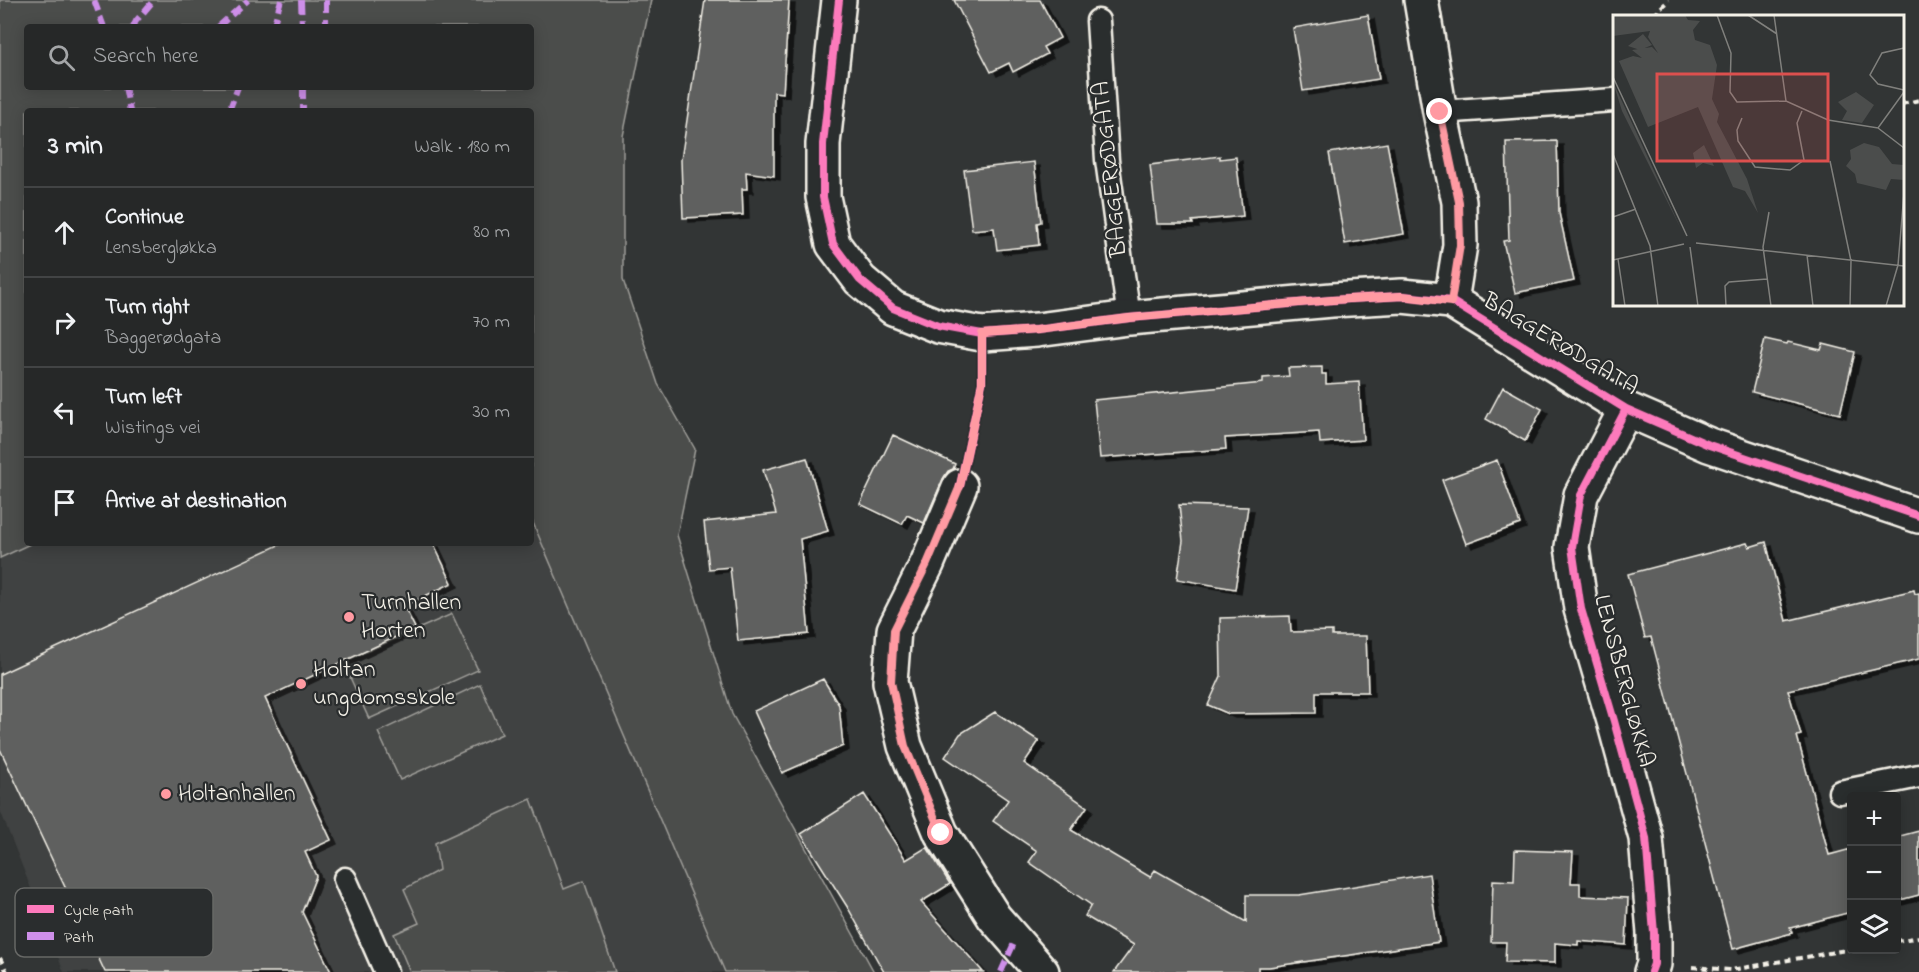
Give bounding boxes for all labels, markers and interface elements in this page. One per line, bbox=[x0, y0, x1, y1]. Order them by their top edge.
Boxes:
inset map bbox=[1613, 15, 1904, 306]
search box bbox=[24, 24, 534, 90]
icon: search bbox=[45, 41, 78, 74]
text: Search here bbox=[93, 41, 198, 73]
street label: BAGGERØDGATA bbox=[1084, 79, 1138, 260]
route end bbox=[1426, 98, 1452, 124]
text: 3 min bbox=[48, 128, 103, 166]
text: Walk · 180 m bbox=[414, 133, 510, 162]
text: Continue bbox=[105, 202, 184, 234]
icon: ahead bbox=[48, 216, 81, 249]
text: 80 m bbox=[473, 218, 510, 247]
text: Lensbergløkka bbox=[105, 234, 217, 263]
street label: BAGGERØDGATA bbox=[1474, 284, 1645, 406]
text: Turn right bbox=[105, 292, 190, 324]
icon: right bbox=[48, 306, 81, 339]
text: 70 m bbox=[473, 308, 510, 337]
text: Baggerødgata bbox=[105, 324, 221, 353]
text: Turn left bbox=[105, 382, 182, 414]
icon: left bbox=[48, 396, 81, 429]
text: 30 m bbox=[473, 398, 510, 427]
text: Wistings vei bbox=[105, 414, 201, 443]
icon: arrive bbox=[48, 486, 81, 519]
text: Arrive at destination bbox=[105, 486, 287, 518]
place label: Turnhallen Horten bbox=[361, 586, 461, 649]
street label: LENSBERGLØKKA bbox=[1583, 591, 1663, 771]
marker: Turnhallen Horten bbox=[342, 610, 356, 624]
place label: Holtan ungdomsskole bbox=[313, 653, 456, 716]
marker: Holtan ungdomsskole bbox=[294, 677, 308, 691]
place label: Holtanhallen bbox=[178, 777, 296, 812]
marker: Holtanhallen bbox=[159, 787, 173, 801]
map controls bbox=[1847, 792, 1901, 954]
button: + bbox=[1847, 792, 1901, 846]
route start bbox=[927, 819, 953, 845]
button: − bbox=[1847, 846, 1901, 900]
legend bbox=[15, 888, 213, 957]
text: Cycle path bbox=[64, 899, 133, 923]
button: layers bbox=[1847, 900, 1901, 954]
text: Path bbox=[64, 926, 94, 950]

